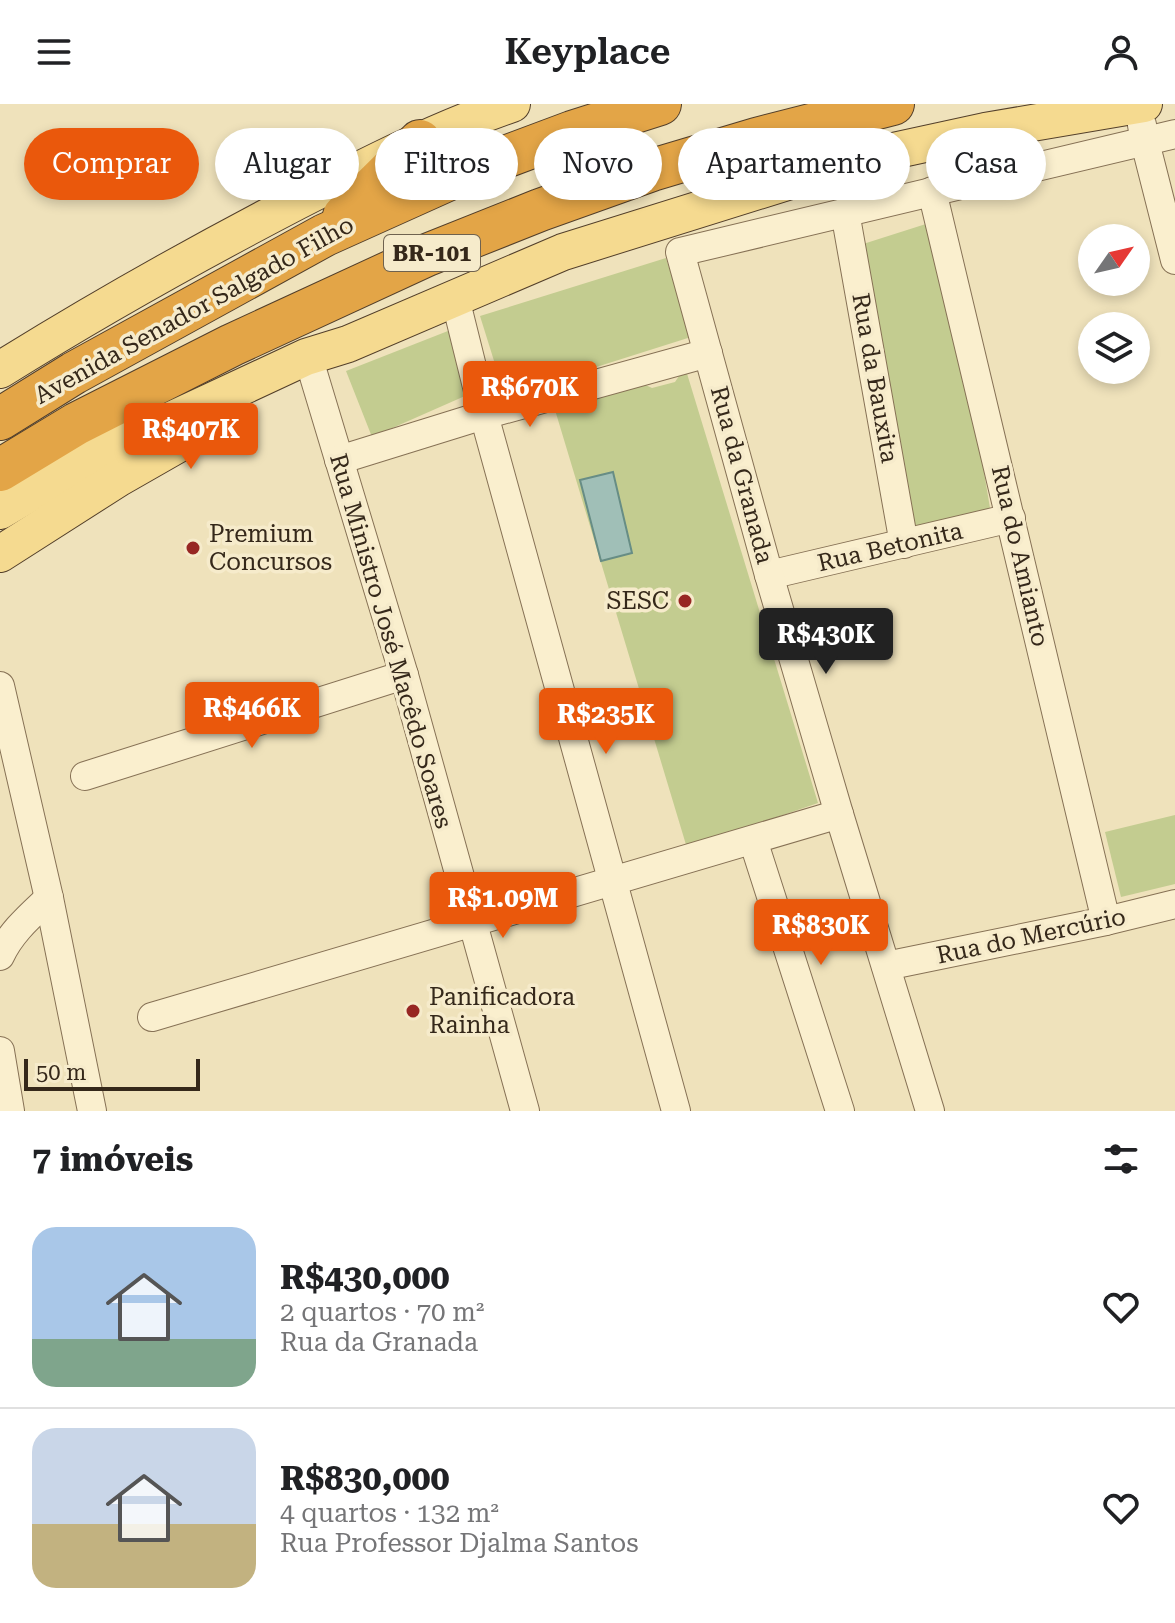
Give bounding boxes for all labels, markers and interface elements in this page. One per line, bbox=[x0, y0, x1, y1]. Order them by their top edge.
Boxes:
icon: menu bbox=[32, 30, 76, 74]
icon: person bbox=[1099, 30, 1143, 74]
text: Keyplace bbox=[505, 31, 670, 73]
chip: Comprar bbox=[24, 128, 199, 200]
chip: Alugar bbox=[215, 128, 359, 200]
chip: Filtros bbox=[375, 128, 518, 200]
chip: Novo bbox=[534, 128, 662, 200]
chip: Apartamento bbox=[678, 128, 910, 200]
chip: Casa bbox=[926, 128, 1046, 200]
street label: Avenida Senador Salgado Filho bbox=[30, 210, 358, 410]
north arrow bbox=[1078, 224, 1150, 296]
map controls bbox=[1078, 224, 1150, 384]
road number: BR-101 bbox=[384, 235, 480, 271]
street label: Rua da Bauxita bbox=[846, 291, 904, 465]
button: layers bbox=[1078, 312, 1150, 384]
pin: R$670K bbox=[465, 361, 595, 429]
text: R$670K bbox=[481, 372, 579, 402]
street label: Rua da Granada bbox=[705, 383, 779, 567]
pin: R$407K bbox=[126, 403, 256, 471]
text: R$407K bbox=[142, 414, 240, 444]
street label: Rua Ministro José Macêdo Soares bbox=[324, 450, 458, 832]
street label: Rua do Amianto bbox=[986, 463, 1054, 649]
street label: Rua Betonita bbox=[815, 517, 965, 577]
place label: Premium Concursos bbox=[209, 520, 332, 576]
marker: Premium Concursos bbox=[184, 539, 202, 557]
place label: SESC bbox=[607, 587, 669, 615]
marker: SESC bbox=[676, 592, 694, 610]
pin: R$430K bbox=[761, 608, 891, 676]
text: R$430K bbox=[777, 619, 875, 649]
pin: R$466K bbox=[187, 682, 317, 750]
pin: R$235K bbox=[541, 688, 671, 756]
text: R$466K bbox=[203, 693, 301, 723]
text: R$235K bbox=[557, 699, 655, 729]
pin: R$1.09M bbox=[429, 872, 577, 940]
text: R$1.09M bbox=[448, 883, 558, 913]
pin: R$830K bbox=[756, 899, 886, 967]
street label: Rua do Mercúrio bbox=[934, 902, 1128, 970]
text: R$830K bbox=[772, 910, 870, 940]
place label: Panificadora Rainha bbox=[429, 983, 575, 1039]
marker: Panificadora Rainha bbox=[404, 1002, 422, 1020]
scale bar bbox=[24, 1055, 200, 1091]
text: 50 m bbox=[36, 1060, 86, 1085]
icon: filters bbox=[1099, 1137, 1143, 1181]
text: 7 imóveis bbox=[32, 1139, 193, 1179]
text: R$430,000 bbox=[280, 1257, 450, 1297]
icon: home bbox=[96, 1259, 192, 1355]
icon: heart bbox=[1099, 1285, 1143, 1329]
text: 2 quartos · 70 m² bbox=[280, 1297, 484, 1327]
text: Rua da Granada bbox=[280, 1327, 478, 1357]
text: R$830,000 bbox=[280, 1458, 450, 1498]
icon: home bbox=[96, 1460, 192, 1556]
icon: heart bbox=[1099, 1486, 1143, 1530]
text: 4 quartos · 132 m² bbox=[280, 1498, 499, 1528]
text: Rua Professor Djalma Santos bbox=[280, 1528, 639, 1558]

